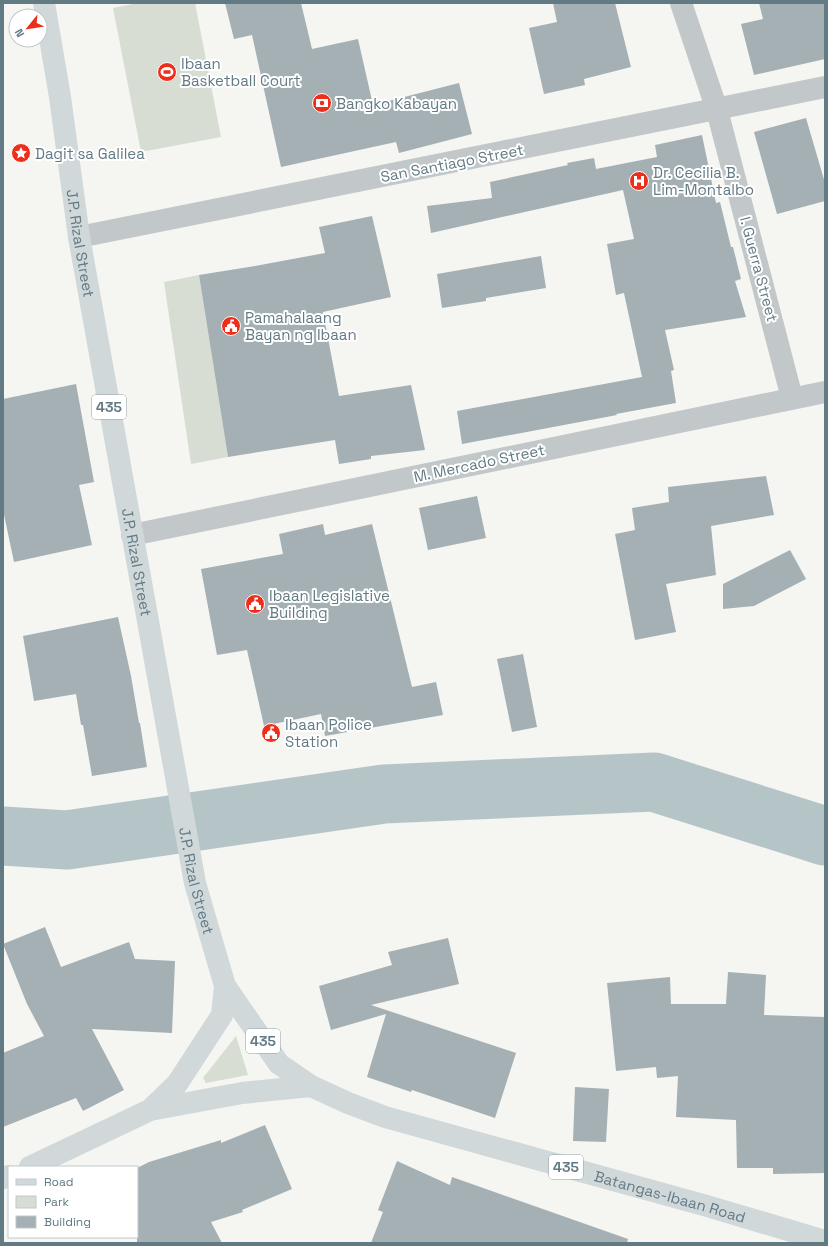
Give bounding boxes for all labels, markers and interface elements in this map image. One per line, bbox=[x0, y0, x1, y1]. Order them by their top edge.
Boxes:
north arrow bbox=[8, 8, 48, 48]
text: N bbox=[11, 26, 27, 40]
place label: Ibaan Basketball Court bbox=[181, 54, 301, 90]
sports icon: Ibaan Basketball Court bbox=[156, 61, 178, 83]
bank icon: Bangko Kabayan bbox=[311, 92, 333, 114]
place label: Bangko Kabayan bbox=[336, 94, 457, 113]
street label: San Santiago Street bbox=[379, 140, 525, 186]
place icon: Dagit sa Galilea bbox=[10, 142, 32, 164]
place label: Dagit sa Galilea bbox=[35, 144, 145, 163]
place label: Dr. Cecilia B. Lim-Montalbo bbox=[653, 163, 754, 199]
hospital icon: Dr. Cecilia B. Lim-Montalbo bbox=[628, 170, 650, 192]
street label: J.P. Rizal Street bbox=[63, 188, 99, 299]
street label: I. Guerra Street bbox=[736, 214, 782, 324]
place label: Pamahalaang Bayan ng Ibaan bbox=[245, 308, 357, 344]
public building icon: Pamahalaang Bayan ng Ibaan bbox=[220, 315, 242, 337]
road number: 435 bbox=[92, 395, 126, 419]
street label: M. Mercado Street bbox=[412, 440, 546, 486]
street label: J.P. Rizal Street bbox=[118, 507, 156, 618]
place label: Ibaan Legislative Building bbox=[269, 586, 390, 622]
public building icon: Ibaan Legislative Building bbox=[244, 593, 266, 615]
place label: Ibaan Police Station bbox=[285, 715, 372, 751]
public building icon: Ibaan Police Station bbox=[260, 722, 282, 744]
street label: J.P. Rizal Street bbox=[176, 826, 219, 936]
road number: 435 bbox=[246, 1029, 280, 1053]
road number: 435 bbox=[549, 1155, 583, 1179]
legend bbox=[8, 1166, 138, 1238]
street label: Batangas-Ibaan Road bbox=[592, 1166, 748, 1226]
text: Road bbox=[44, 1174, 73, 1190]
text: Park bbox=[44, 1194, 69, 1210]
text: Building bbox=[44, 1214, 91, 1230]

